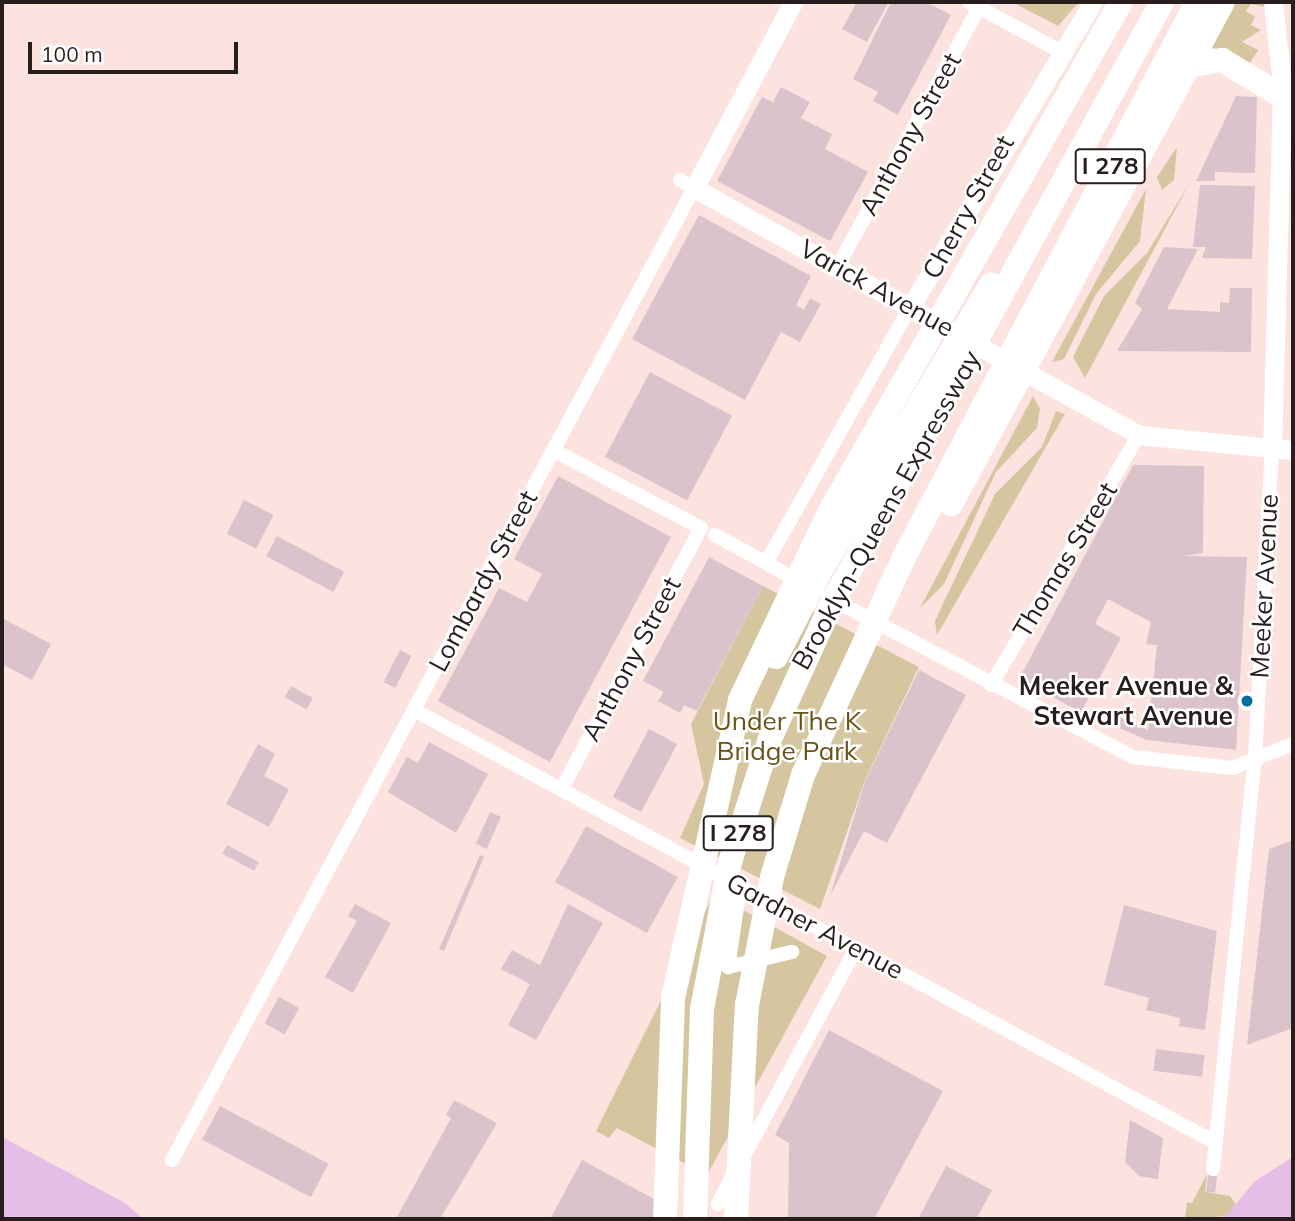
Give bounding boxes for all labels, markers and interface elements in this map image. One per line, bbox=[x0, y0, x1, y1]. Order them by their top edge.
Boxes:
scale bar bbox=[32, 28, 242, 72]
text: 100 m bbox=[41, 41, 103, 67]
street label: Anthony Street bbox=[852, 47, 968, 221]
street label: Cherry Street bbox=[916, 130, 1020, 284]
road number: I 278 bbox=[1073, 146, 1147, 186]
street label: Varick Avenue bbox=[794, 233, 960, 343]
street label: Brooklyn-Queens Expressway bbox=[785, 345, 987, 675]
street label: Thomas Street bbox=[1006, 477, 1124, 643]
street label: Lombardy Street bbox=[422, 485, 544, 677]
street label: Meeker Avenue bbox=[1244, 493, 1284, 679]
street label: Anthony Street bbox=[575, 572, 687, 746]
place label: Meeker Avenue & Stewart Avenue bbox=[1019, 670, 1233, 732]
marker: Meeker Avenue & Stewart Avenue bbox=[1239, 693, 1255, 709]
park label: Under The K Bridge Park bbox=[713, 705, 861, 766]
road number: I 278 bbox=[701, 812, 775, 854]
street label: Gardner Avenue bbox=[721, 866, 909, 986]

